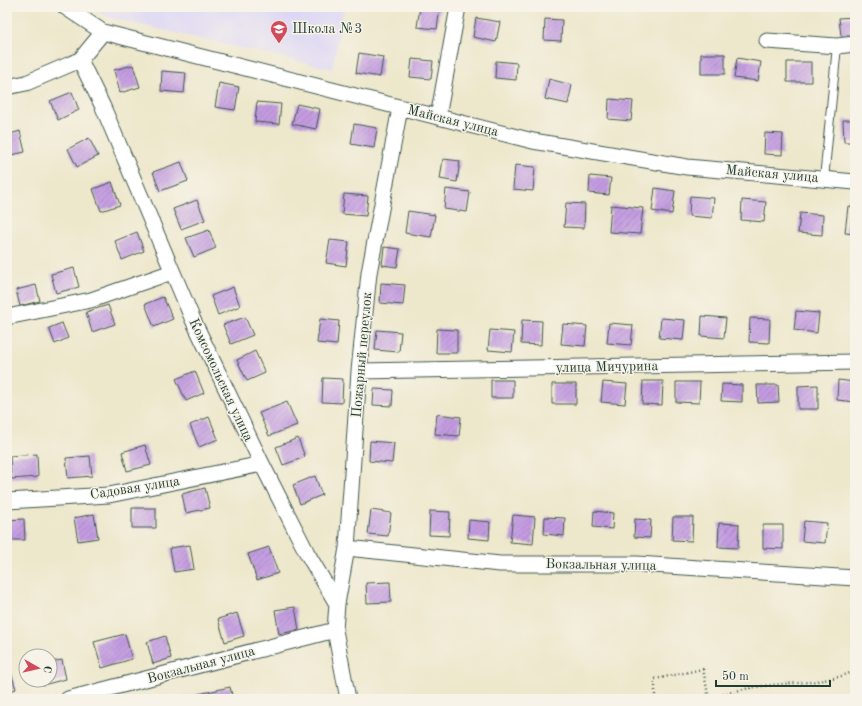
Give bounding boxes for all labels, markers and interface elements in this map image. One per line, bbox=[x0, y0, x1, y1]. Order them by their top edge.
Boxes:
school or university icon: Школа №3 bbox=[269, 19, 289, 44]
place label: Школа №3 bbox=[292, 22, 362, 36]
street label: Майская улица bbox=[406, 103, 500, 139]
street label: Майская улица bbox=[725, 163, 819, 185]
street label: Пожарный переулок bbox=[350, 292, 374, 418]
street label: Комсомольская улица bbox=[186, 316, 256, 444]
street label: улица Мичурина bbox=[555, 359, 659, 375]
street label: Садовая улица bbox=[89, 474, 181, 502]
street label: Вокзальная улица bbox=[545, 557, 657, 573]
street label: Вокзальная улица bbox=[146, 644, 257, 686]
north arrow bbox=[18, 648, 58, 688]
scale bar bbox=[716, 662, 830, 688]
text: С bbox=[40, 665, 52, 674]
text: 50 m bbox=[722, 670, 749, 683]

